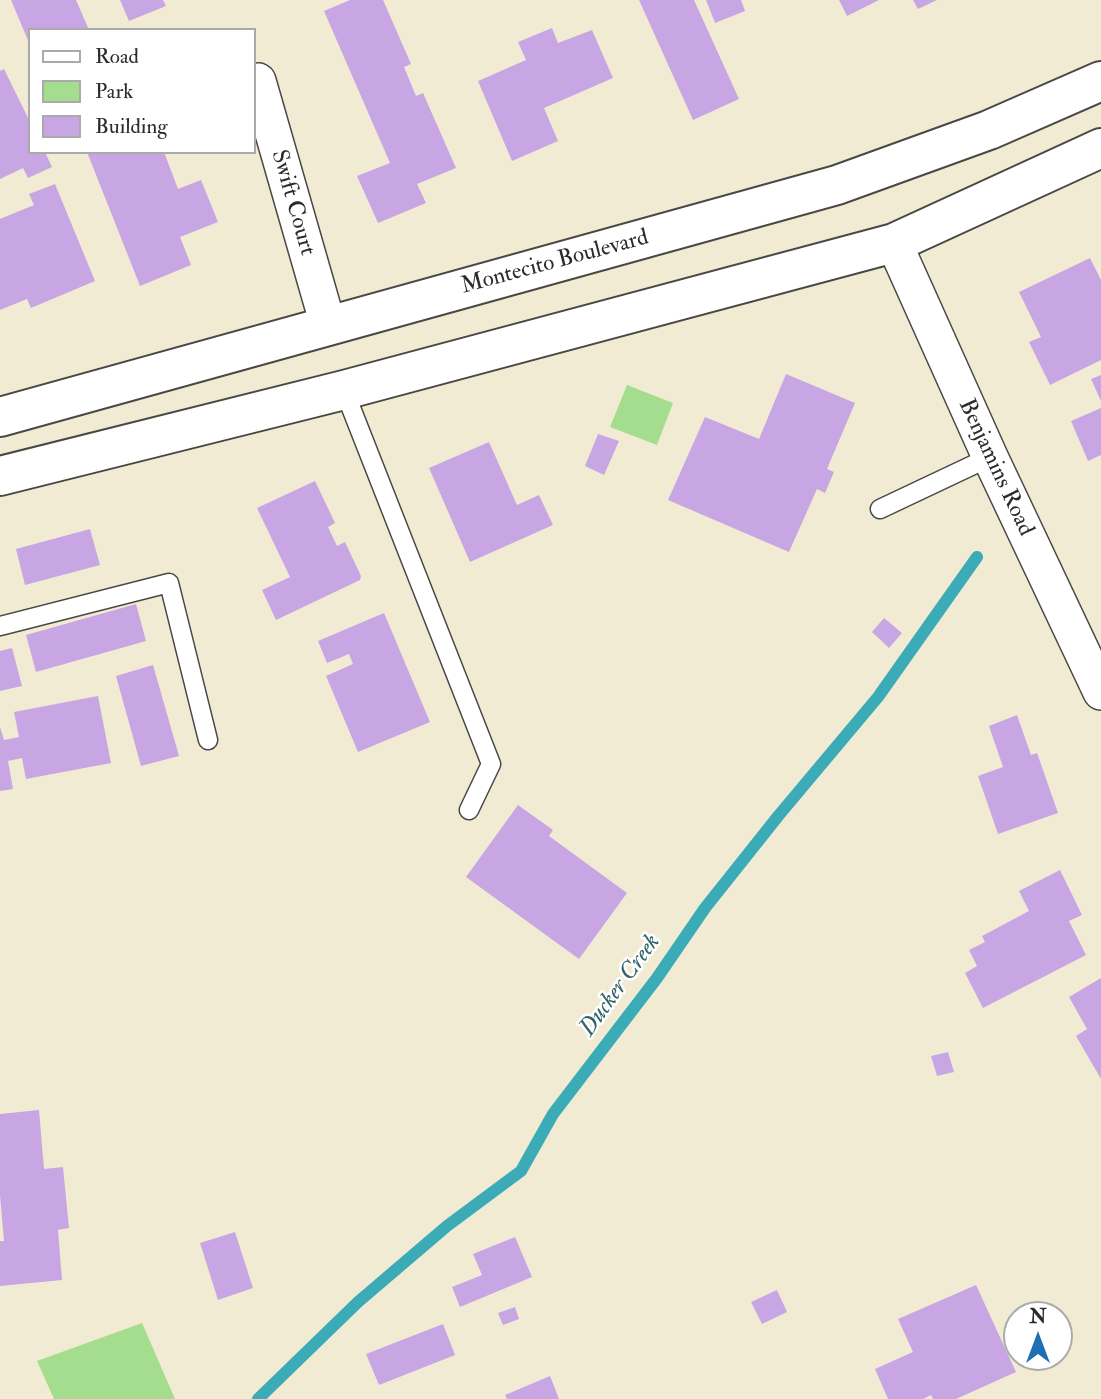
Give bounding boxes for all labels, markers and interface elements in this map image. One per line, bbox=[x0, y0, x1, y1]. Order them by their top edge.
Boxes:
legend bbox=[28, 28, 256, 154]
text: Road bbox=[95, 43, 139, 70]
text: Park bbox=[95, 78, 133, 105]
text: Building bbox=[95, 113, 168, 140]
street label: Swift Court bbox=[264, 147, 320, 259]
street label: Montecito Boulevard bbox=[458, 225, 652, 301]
street label: Benjamins Road bbox=[951, 395, 1039, 541]
water label: Ducker Creek bbox=[574, 929, 668, 1043]
north arrow bbox=[1003, 1301, 1073, 1371]
text: N bbox=[1029, 1305, 1047, 1329]

